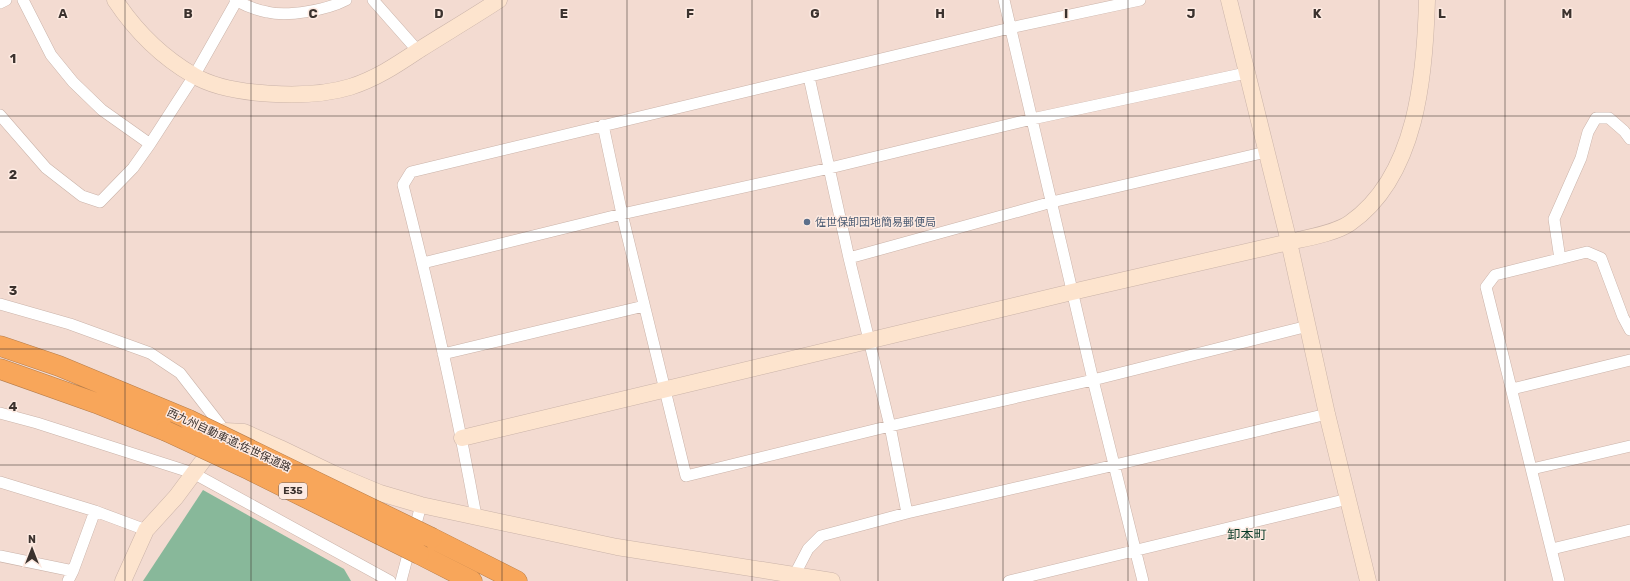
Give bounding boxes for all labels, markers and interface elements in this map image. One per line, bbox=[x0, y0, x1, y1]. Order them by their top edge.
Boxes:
text: A bbox=[58, 6, 68, 21]
text: B bbox=[183, 6, 193, 21]
text: C bbox=[308, 6, 318, 21]
text: D bbox=[434, 6, 444, 21]
text: E bbox=[560, 6, 568, 21]
text: F bbox=[686, 6, 694, 21]
text: G bbox=[810, 6, 820, 21]
text: H bbox=[935, 6, 945, 21]
text: I bbox=[1064, 6, 1068, 21]
text: J bbox=[1187, 6, 1195, 21]
text: K bbox=[1313, 6, 1322, 21]
text: L bbox=[1438, 6, 1446, 21]
text: M bbox=[1562, 6, 1572, 21]
text: 1 bbox=[10, 51, 16, 66]
text: 2 bbox=[9, 167, 17, 182]
place label: 佐世保卸団地簡易郵便局 bbox=[815, 216, 936, 229]
marker: 佐世保卸団地簡易郵便局 bbox=[802, 217, 812, 227]
text: 3 bbox=[9, 283, 18, 298]
text: 4 bbox=[9, 399, 18, 414]
street label: 西九州自動車道;佐世保道路 bbox=[165, 406, 293, 474]
road number: E35 bbox=[279, 483, 307, 499]
district label: 卸本町 bbox=[1226, 527, 1267, 542]
north arrow bbox=[12, 529, 52, 569]
text: N bbox=[28, 533, 36, 546]

